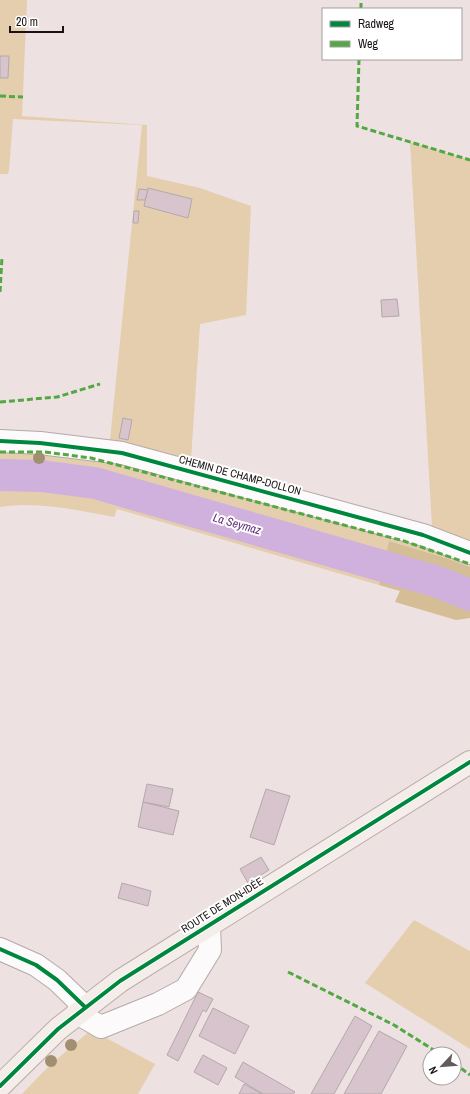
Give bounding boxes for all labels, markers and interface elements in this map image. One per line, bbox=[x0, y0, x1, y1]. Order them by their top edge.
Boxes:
scale bar bbox=[10, 8, 63, 34]
legend bbox=[322, 8, 462, 60]
text: 20 m bbox=[16, 14, 38, 30]
text: Radweg bbox=[358, 16, 395, 32]
text: Weg bbox=[358, 36, 379, 52]
street label: CHEMIN DE CHAMP-DOLLON bbox=[177, 452, 303, 498]
water label: La Seymaz bbox=[211, 510, 263, 538]
street label: ROUTE DE MON-IDÉE bbox=[178, 874, 266, 936]
north arrow bbox=[422, 1046, 462, 1086]
text: N bbox=[425, 1064, 441, 1076]

